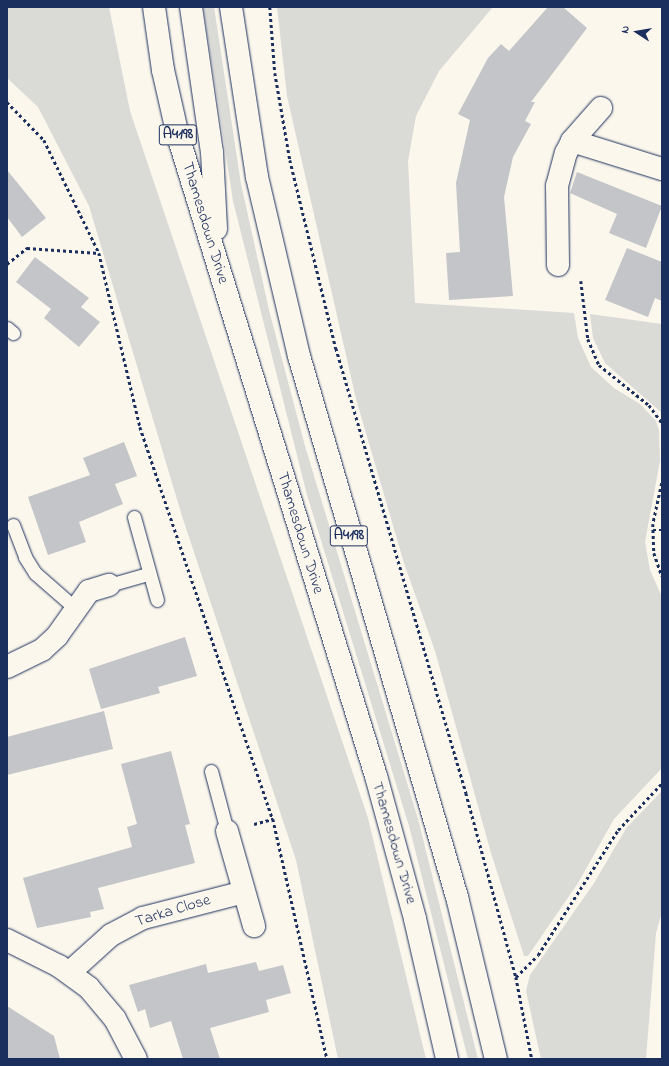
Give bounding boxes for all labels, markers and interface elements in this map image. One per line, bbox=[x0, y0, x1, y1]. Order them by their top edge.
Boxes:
north arrow bbox=[617, 12, 657, 52]
text: N bbox=[617, 24, 634, 35]
road number: A4198 bbox=[158, 122, 198, 148]
street label: Thamesdown Drive bbox=[177, 160, 233, 286]
street label: Thamesdown Drive bbox=[272, 470, 328, 596]
road number: A4198 bbox=[329, 523, 369, 549]
street label: Thamesdown Drive bbox=[367, 780, 421, 906]
street label: Tarka Close bbox=[133, 890, 213, 932]

